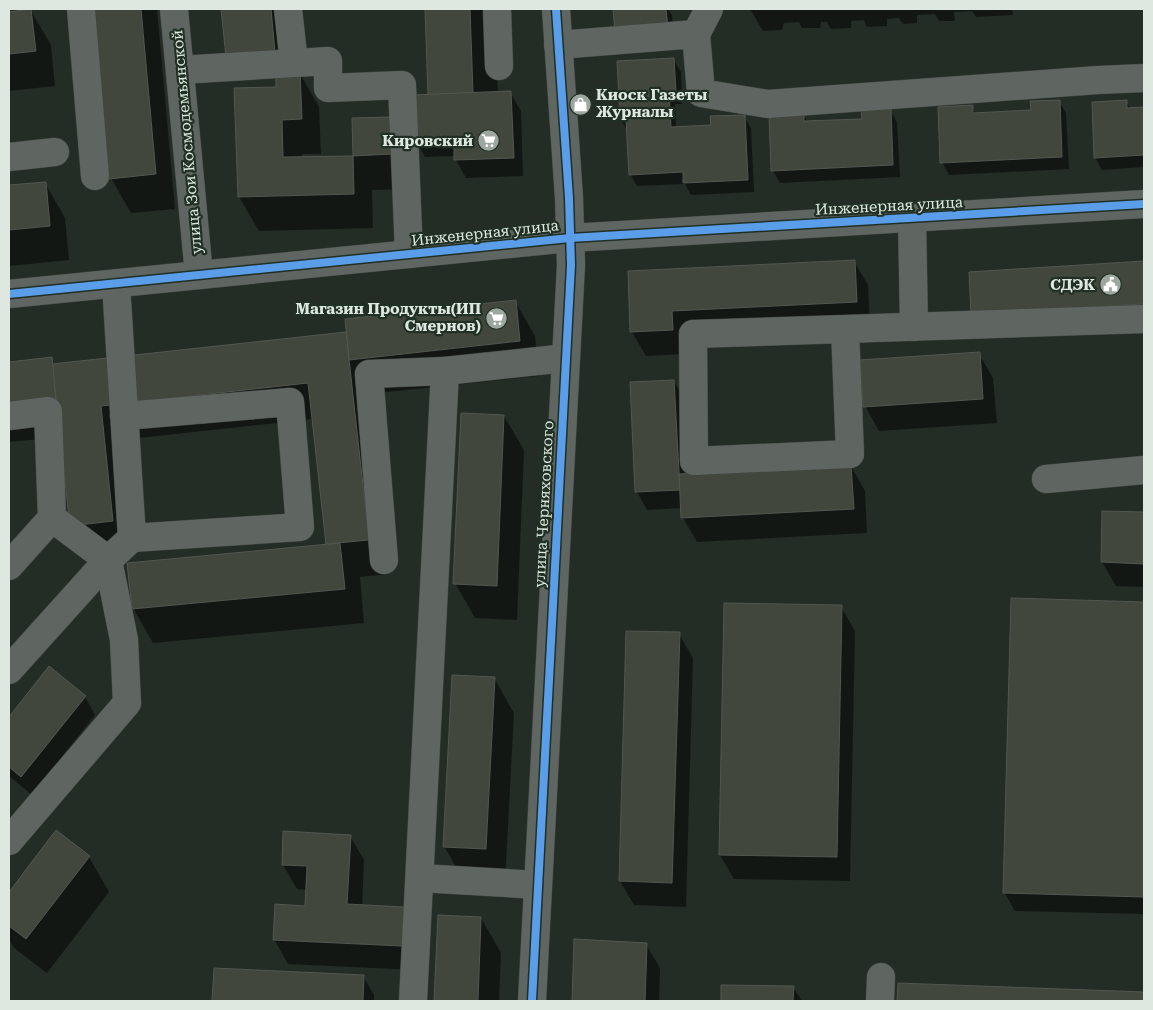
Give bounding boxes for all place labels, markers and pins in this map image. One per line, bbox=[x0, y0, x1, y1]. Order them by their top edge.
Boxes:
place label: Киоск Газеты Журналы bbox=[596, 86, 708, 121]
shop icon: Киоск Газеты Журналы bbox=[568, 92, 592, 116]
supermarket icon: Кировский bbox=[477, 129, 501, 153]
place label: Кировский bbox=[382, 132, 473, 150]
public building icon: СДЭК bbox=[1099, 273, 1123, 297]
place label: СДЭК bbox=[1050, 276, 1095, 294]
place label: Магазин Продукты(ИП Смернов) bbox=[296, 300, 481, 335]
supermarket icon: Магазин Продукты(ИП Смернов) bbox=[485, 306, 509, 330]

